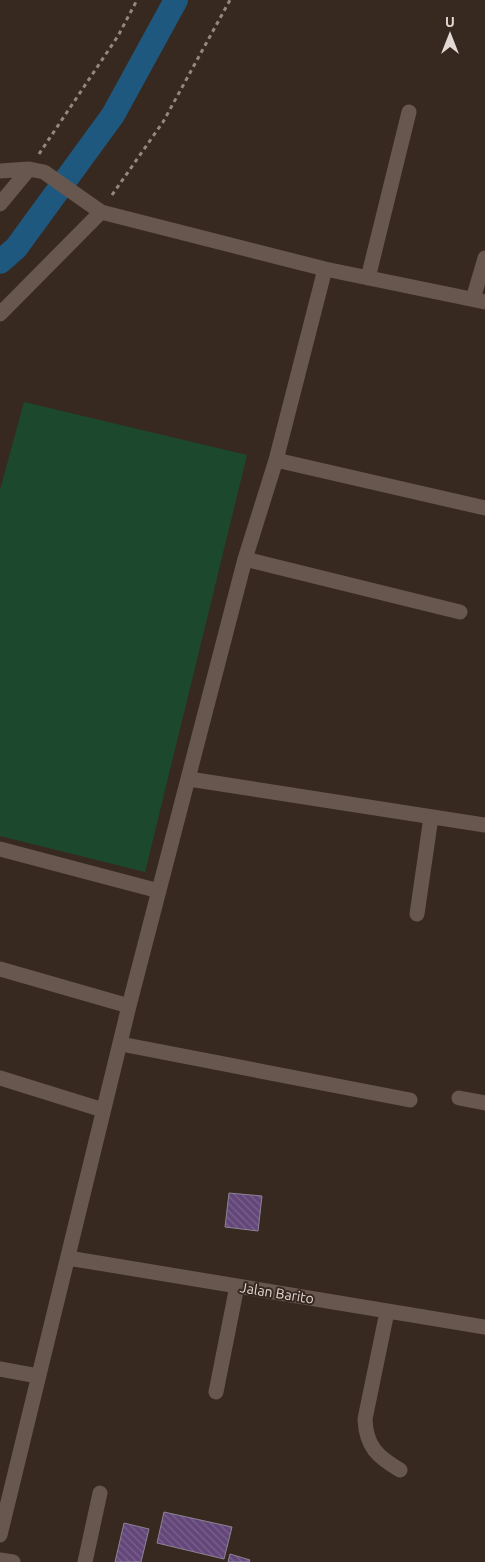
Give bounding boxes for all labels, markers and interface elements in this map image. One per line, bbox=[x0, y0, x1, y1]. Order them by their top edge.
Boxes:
north arrow bbox=[425, 10, 475, 60]
text: U bbox=[445, 14, 455, 30]
street label: Jalan Barito bbox=[239, 1279, 315, 1307]

